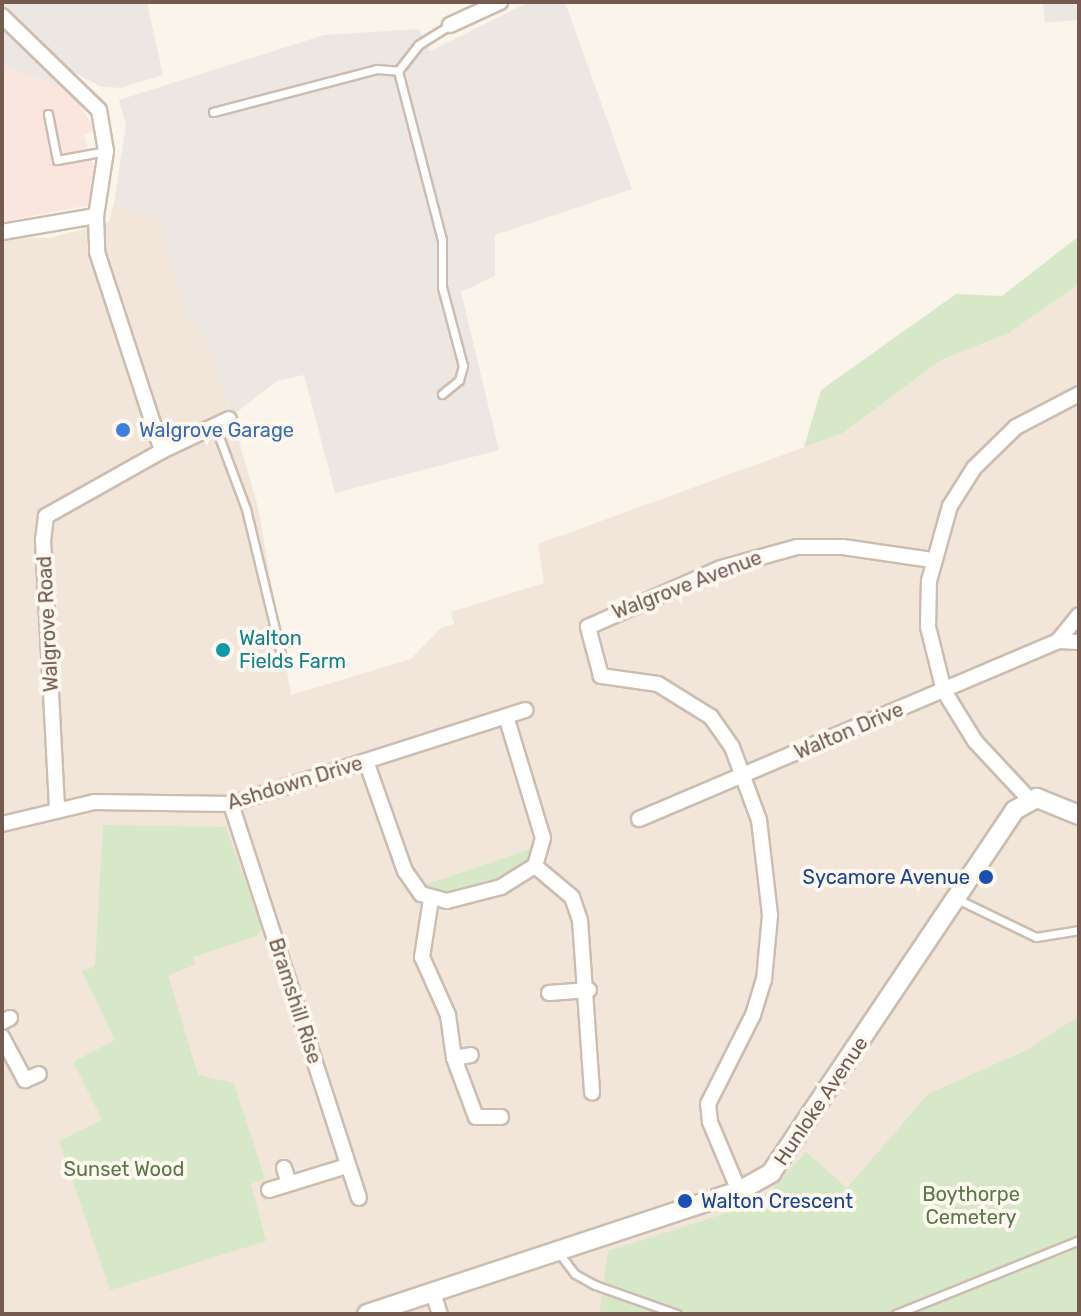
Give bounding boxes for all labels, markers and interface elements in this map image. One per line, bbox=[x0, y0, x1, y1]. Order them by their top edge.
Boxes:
place label: Walgrove Garage bbox=[139, 418, 294, 442]
marker: Walgrove Garage bbox=[114, 421, 132, 439]
street label: Walgrove Avenue bbox=[609, 545, 765, 625]
street label: Walgrove Road bbox=[32, 555, 64, 693]
place label: Walton Fields Farm bbox=[239, 626, 346, 673]
marker: Walton Fields Farm bbox=[214, 641, 232, 659]
street label: Walton Drive bbox=[791, 697, 907, 765]
street label: Ashdown Drive bbox=[225, 751, 365, 815]
place label: Sycamore Avenue bbox=[802, 865, 970, 889]
marker: Sycamore Avenue bbox=[977, 868, 995, 886]
street label: Bramshill Rise bbox=[263, 935, 327, 1067]
street label: Hunloke Avenue bbox=[769, 1032, 873, 1170]
park label: Sunset Wood bbox=[63, 1157, 185, 1181]
park label: Boythorpe Cemetery bbox=[922, 1183, 1020, 1230]
place label: Walton Crescent bbox=[701, 1189, 853, 1213]
marker: Walton Crescent bbox=[676, 1192, 694, 1210]

